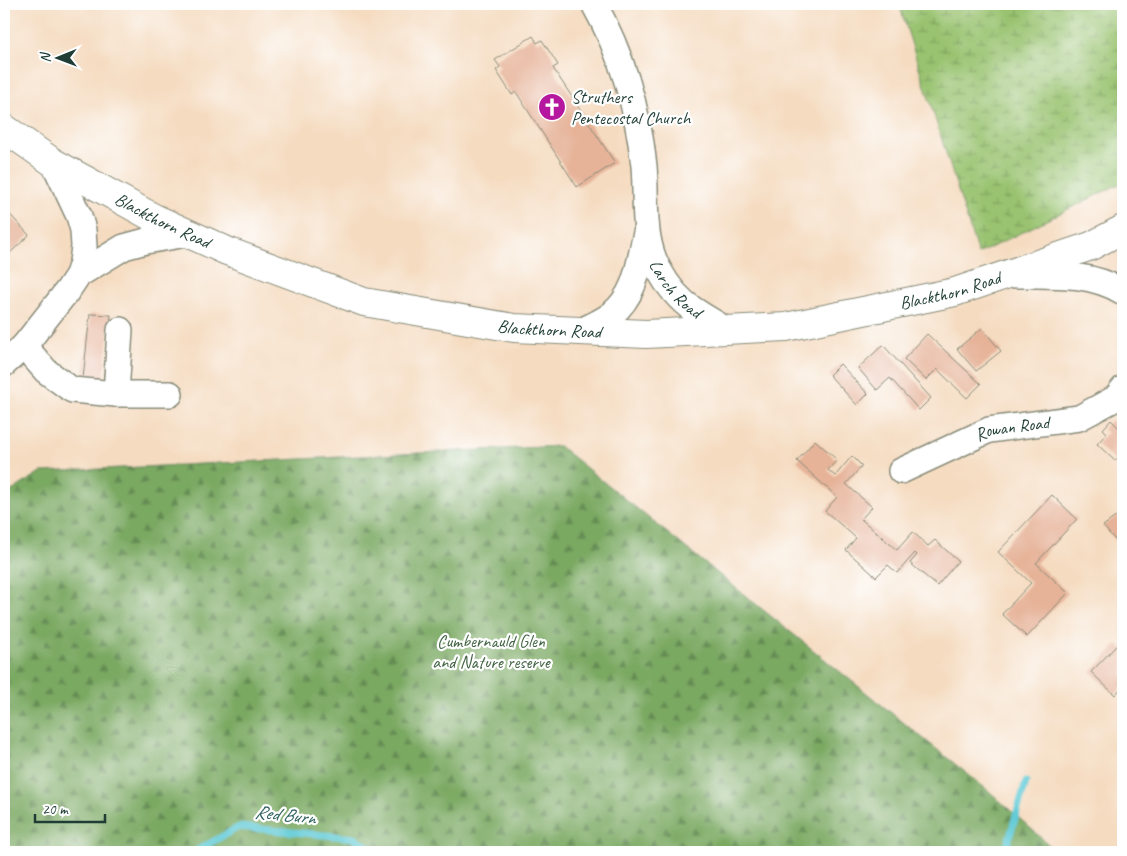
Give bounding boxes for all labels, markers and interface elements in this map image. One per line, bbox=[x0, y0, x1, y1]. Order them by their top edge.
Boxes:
north arrow bbox=[32, 32, 82, 82]
text: N bbox=[37, 51, 54, 63]
place label: Struthers Pentecostal Church bbox=[571, 86, 692, 129]
church icon: Struthers Pentecostal Church bbox=[537, 92, 567, 122]
street label: Blackthorn Road bbox=[111, 188, 216, 254]
street label: Larch Road bbox=[644, 256, 708, 325]
street label: Blackthorn Road bbox=[898, 266, 1006, 314]
street label: Blackthorn Road bbox=[496, 314, 604, 343]
street label: Rowan Road bbox=[971, 411, 1053, 446]
park label: Cumbernauld Glen and Nature reserve bbox=[432, 630, 551, 673]
scale bar bbox=[35, 791, 105, 823]
text: 20 m bbox=[42, 800, 69, 819]
water label: Red Burn bbox=[254, 800, 319, 830]

